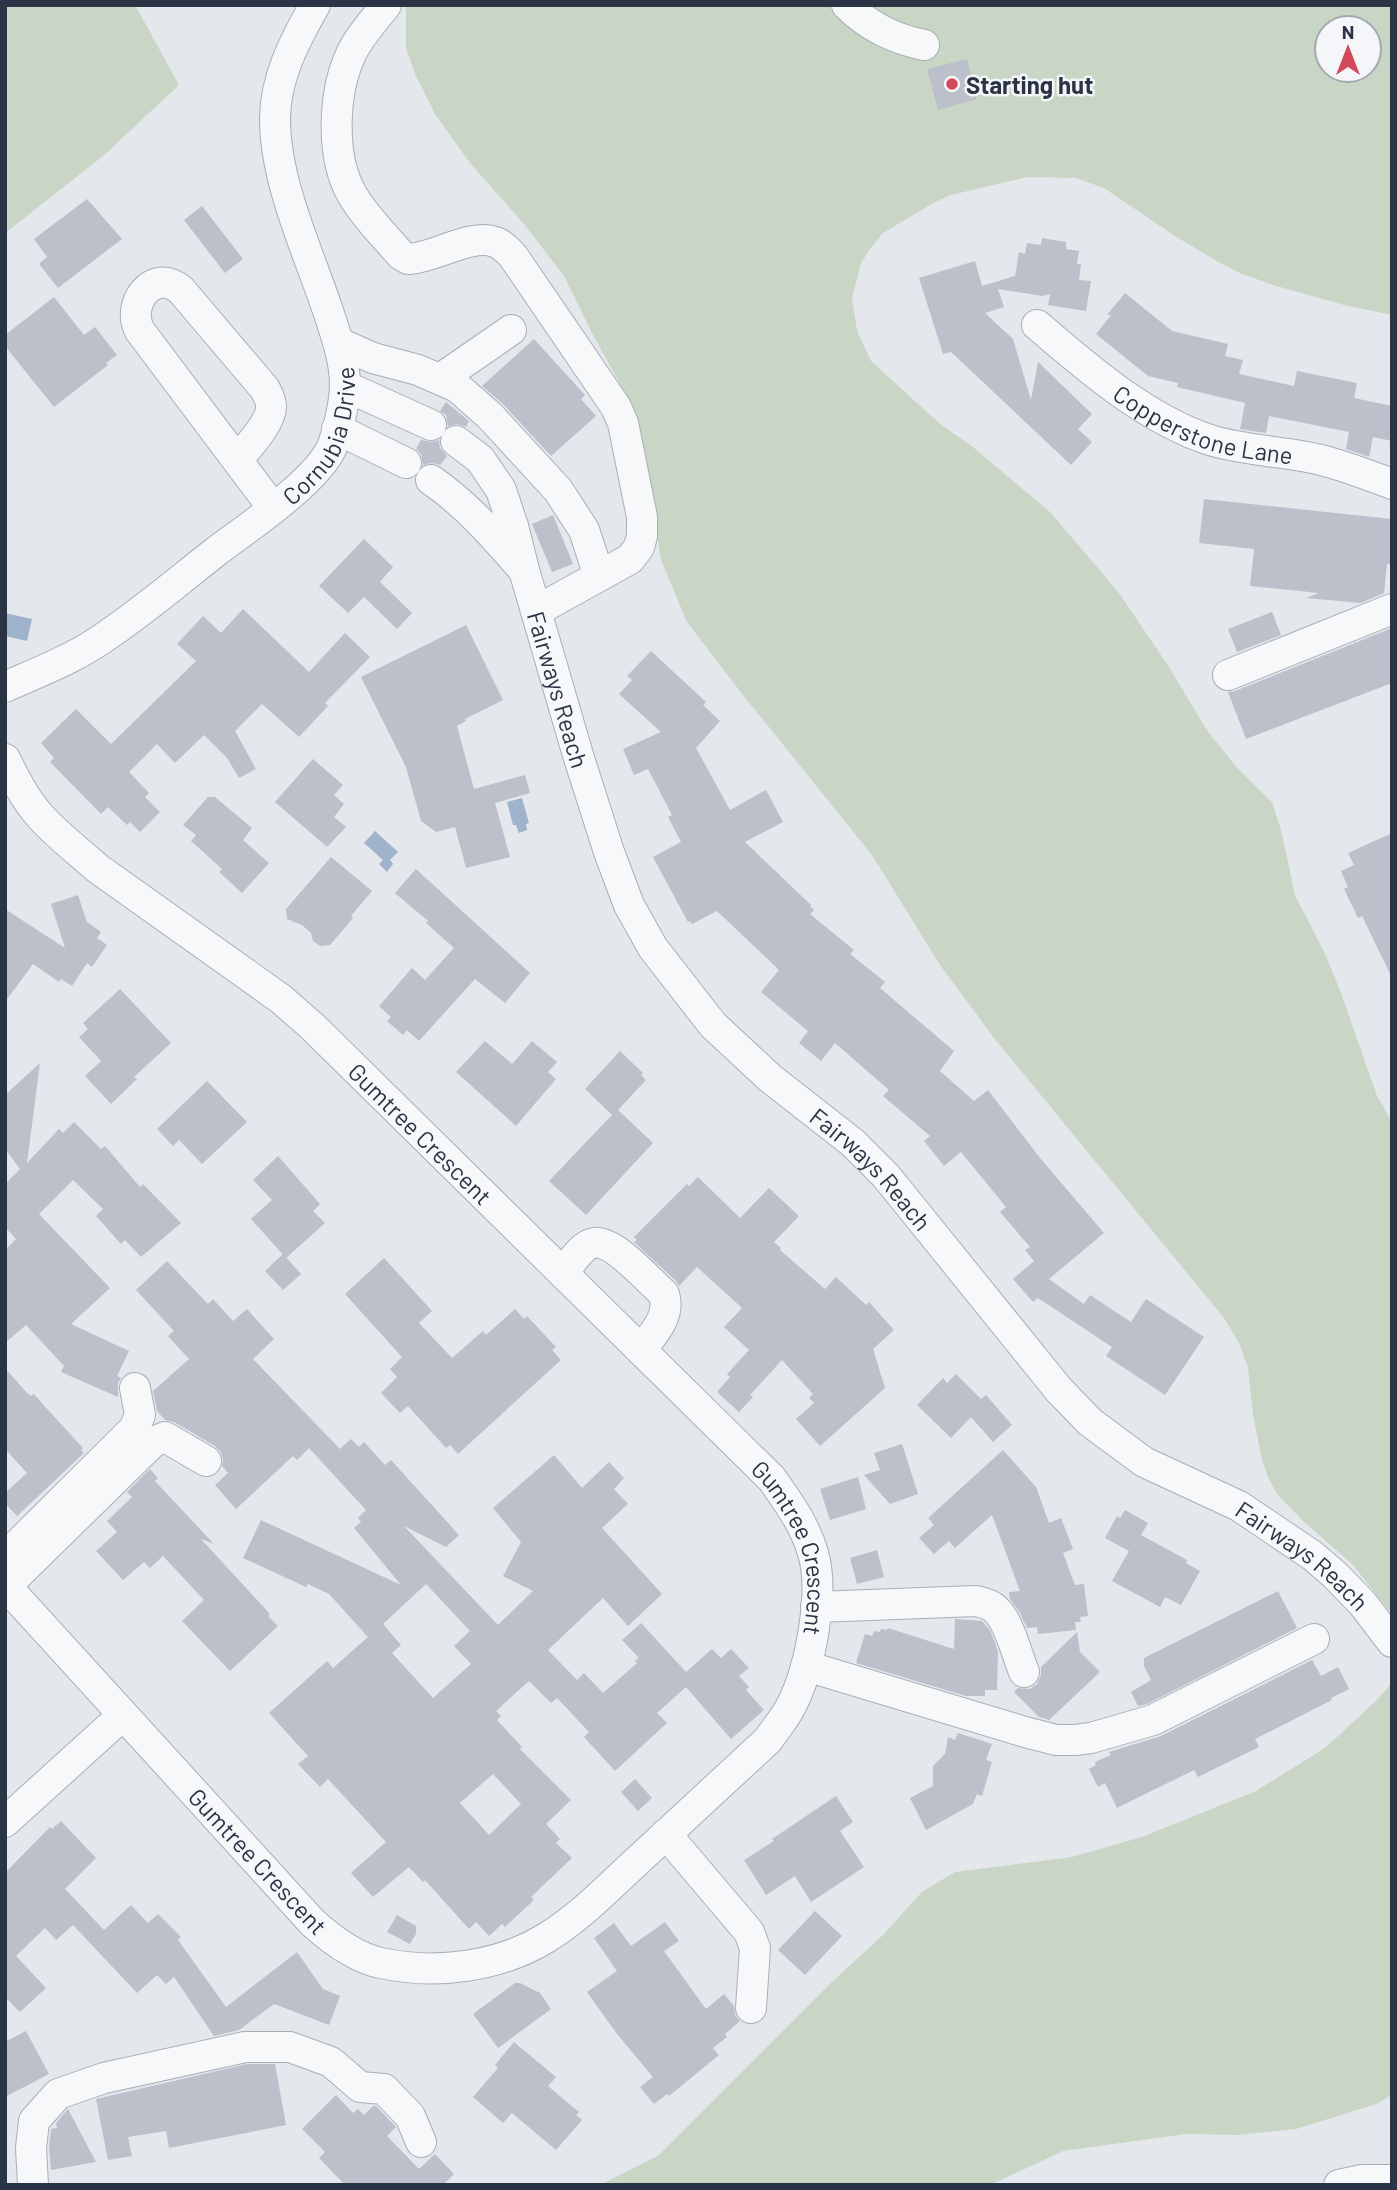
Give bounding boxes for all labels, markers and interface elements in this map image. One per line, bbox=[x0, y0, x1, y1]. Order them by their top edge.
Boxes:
north arrow bbox=[1313, 14, 1383, 84]
text: N bbox=[1342, 20, 1354, 43]
place label: Starting hut bbox=[966, 70, 1093, 99]
marker: Starting hut bbox=[944, 76, 960, 92]
street label: Cornubia Drive bbox=[276, 366, 360, 510]
street label: Copperstone Lane bbox=[1109, 378, 1295, 469]
street label: Fairways Reach bbox=[522, 608, 596, 771]
street label: Gumtree Crescent bbox=[343, 1056, 499, 1210]
street label: Fairways Reach bbox=[805, 1101, 938, 1236]
street label: Gumtree Crescent bbox=[746, 1454, 832, 1638]
street label: Fairways Reach bbox=[1231, 1494, 1375, 1616]
street label: Gumtree Crescent bbox=[183, 1782, 333, 1940]

